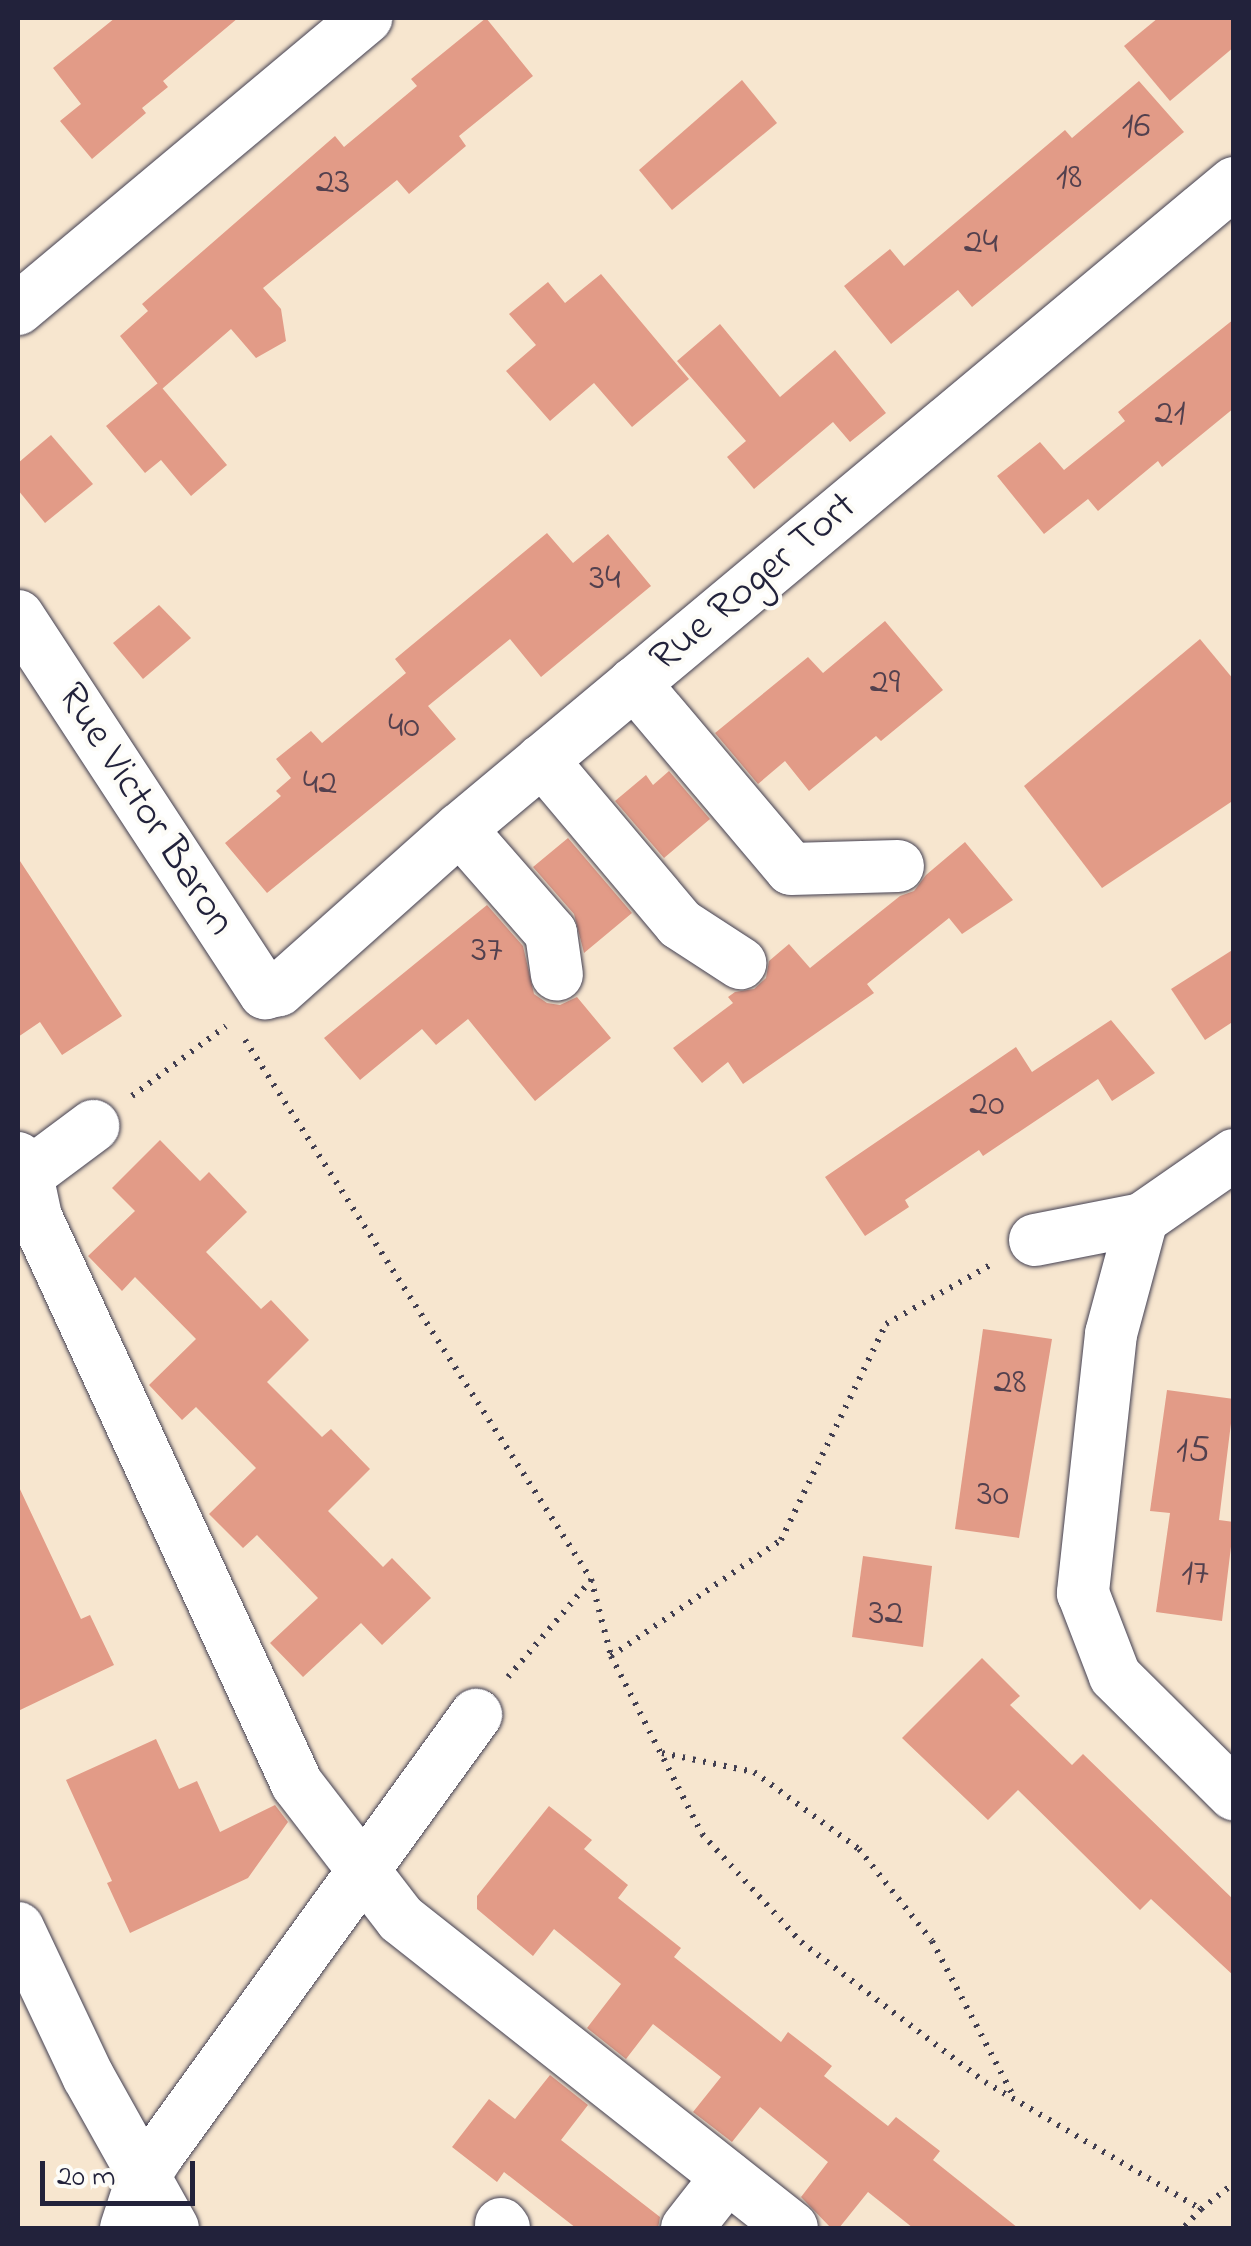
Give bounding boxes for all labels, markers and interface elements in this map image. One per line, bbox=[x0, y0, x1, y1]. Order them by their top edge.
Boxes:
house number: 16 bbox=[1122, 105, 1150, 151]
house number: 18 bbox=[1056, 156, 1082, 202]
house number: 23 bbox=[316, 161, 350, 207]
house number: 24 bbox=[964, 221, 998, 267]
house number: 21 bbox=[1155, 392, 1185, 438]
street label: Rue Roger Tort bbox=[640, 482, 868, 684]
house number: 34 bbox=[589, 557, 621, 603]
house number: 29 bbox=[870, 661, 900, 707]
street label: Rue Victor Baron bbox=[45, 674, 245, 946]
house number: 40 bbox=[388, 705, 420, 751]
house number: 42 bbox=[303, 762, 337, 808]
house number: 37 bbox=[471, 929, 503, 975]
house number: 20 bbox=[969, 1083, 1005, 1129]
house number: 28 bbox=[993, 1361, 1027, 1407]
house number: 15 bbox=[1176, 1429, 1210, 1475]
house number: 30 bbox=[977, 1473, 1009, 1519]
house number: 17 bbox=[1181, 1552, 1209, 1598]
house number: 32 bbox=[869, 1592, 903, 1638]
scale bar bbox=[45, 2141, 200, 2203]
text: 20 m bbox=[57, 2156, 116, 2200]

